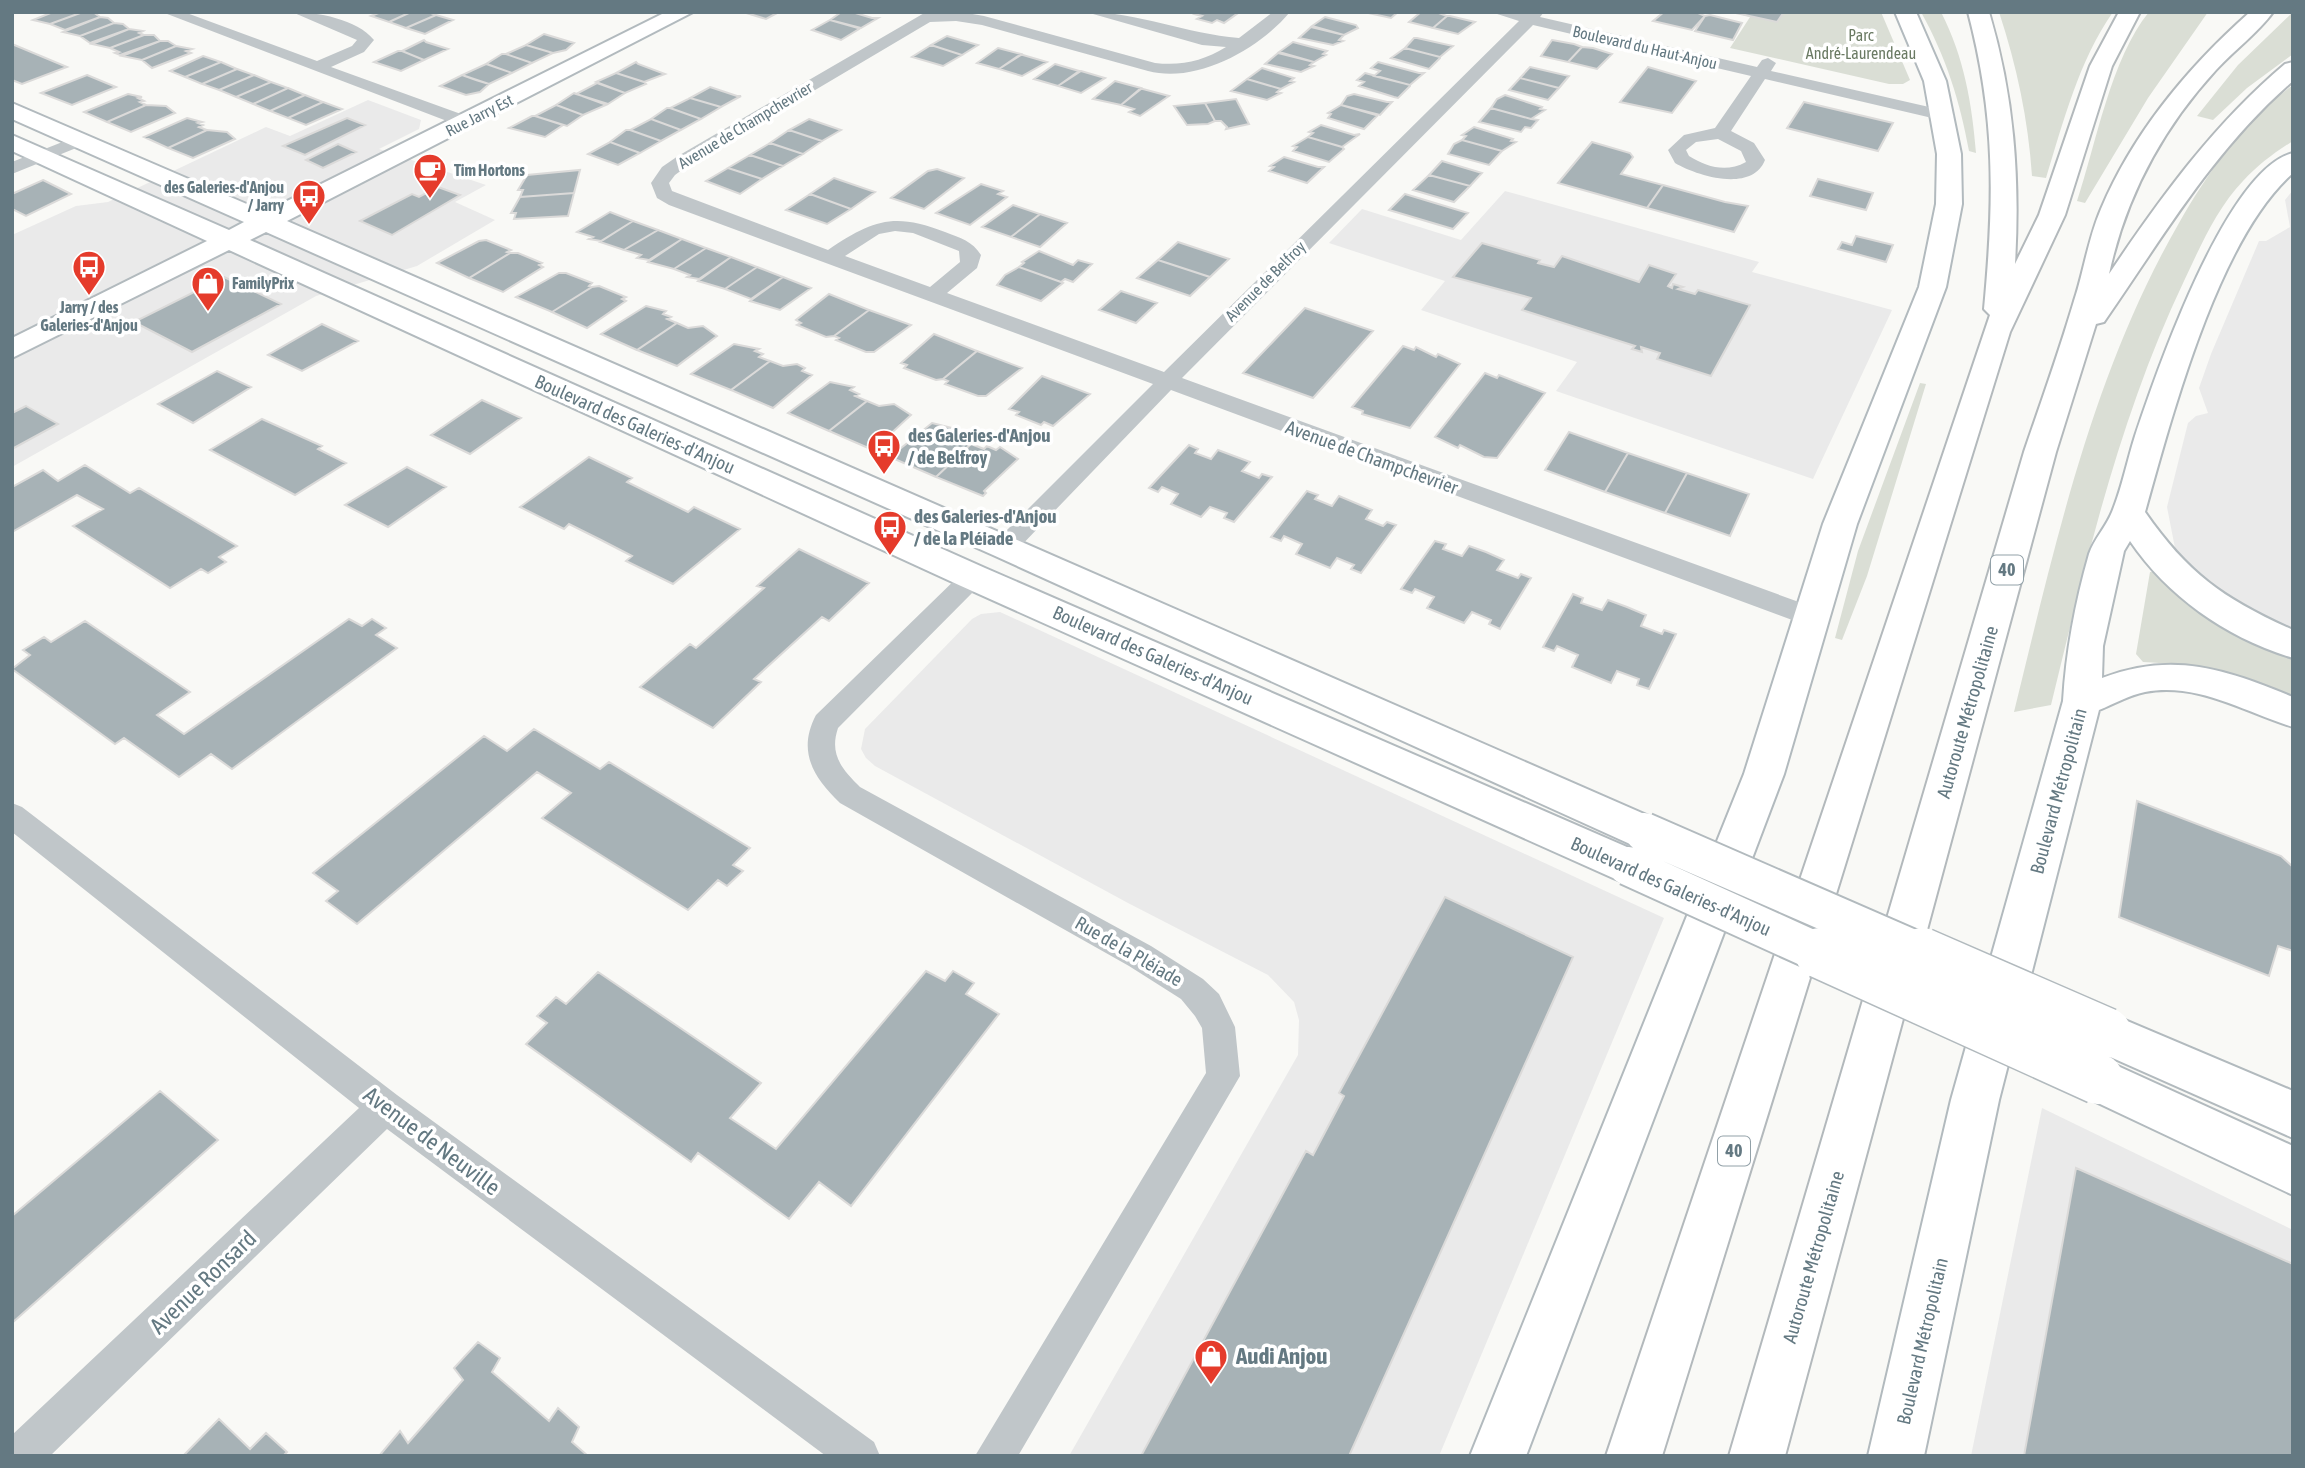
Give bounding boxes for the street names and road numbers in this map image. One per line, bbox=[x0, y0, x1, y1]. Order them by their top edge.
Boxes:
street label: Boulevard du Haut-Anjou bbox=[1571, 22, 1719, 73]
street label: Avenue de Champchevrier bbox=[675, 78, 816, 173]
street label: Rue Jarry Est bbox=[442, 90, 516, 140]
street label: Avenue de Belfroy bbox=[1221, 237, 1310, 325]
street label: Boulevard des Galeries-d'Anjou bbox=[532, 370, 738, 478]
street label: Avenue de Champchevrier bbox=[1283, 416, 1461, 498]
road number: 40 bbox=[1991, 556, 2023, 584]
street label: Boulevard des Galeries-d'Anjou bbox=[1050, 601, 1256, 709]
street label: Autoroute Métropolitaine bbox=[1932, 623, 2002, 801]
street label: Boulevard Métropolitain bbox=[2025, 706, 2091, 876]
street label: Boulevard des Galeries-d'Anjou bbox=[1568, 832, 1774, 940]
street label: Rue de la Pléiade bbox=[1071, 911, 1187, 991]
street label: Avenue de Neuville bbox=[359, 1081, 505, 1201]
road number: 40 bbox=[1718, 1136, 1750, 1166]
street label: Autoroute Métropolitaine bbox=[1778, 1168, 1848, 1346]
street label: Avenue Ronsard bbox=[145, 1225, 261, 1339]
street label: Boulevard Métropolitain bbox=[1892, 1255, 1952, 1427]

